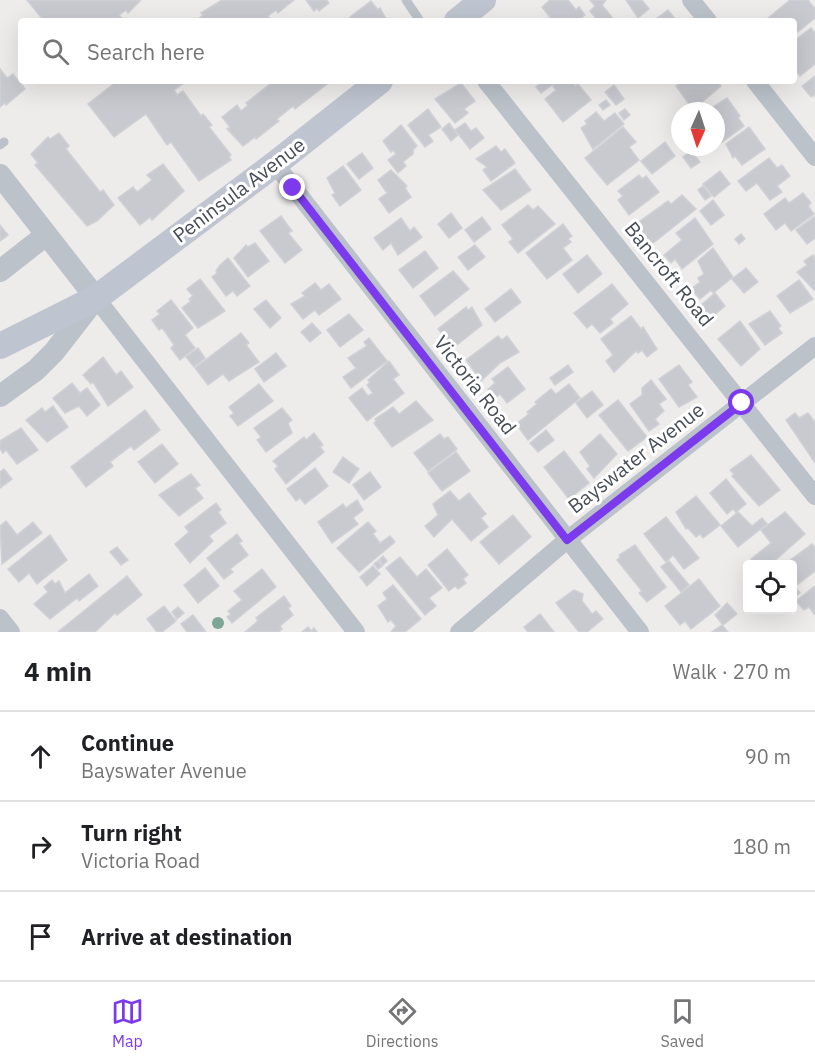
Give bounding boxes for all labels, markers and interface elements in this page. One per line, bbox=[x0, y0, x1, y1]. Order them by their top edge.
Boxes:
search box bbox=[18, 18, 797, 84]
icon: search bbox=[39, 35, 72, 68]
text: Search here bbox=[87, 37, 205, 66]
north arrow bbox=[671, 102, 725, 156]
street label: Peninsula Avenue bbox=[167, 131, 310, 248]
route end bbox=[279, 174, 305, 200]
street label: Bancroft Road bbox=[619, 216, 720, 332]
street label: Victoria Road bbox=[428, 329, 523, 440]
route start bbox=[728, 389, 754, 415]
street label: Bayswater Avenue bbox=[562, 396, 709, 519]
map controls bbox=[743, 560, 797, 614]
button: locate bbox=[743, 560, 797, 614]
text: 4 min bbox=[24, 654, 92, 688]
text: Walk · 270 m bbox=[673, 658, 791, 685]
text: Continue bbox=[81, 728, 174, 757]
icon: ahead bbox=[24, 740, 57, 773]
text: 90 m bbox=[745, 743, 791, 770]
text: Bayswater Avenue bbox=[81, 757, 247, 784]
text: Turn right bbox=[81, 818, 182, 847]
icon: right bbox=[24, 830, 57, 863]
text: 180 m bbox=[733, 833, 791, 860]
text: Victoria Road bbox=[81, 847, 200, 874]
icon: arrive bbox=[24, 920, 57, 953]
text: Arrive at destination bbox=[81, 922, 292, 951]
tab: Map bbox=[111, 995, 144, 1051]
tab: Directions bbox=[366, 995, 439, 1051]
tab: Saved bbox=[661, 995, 704, 1051]

